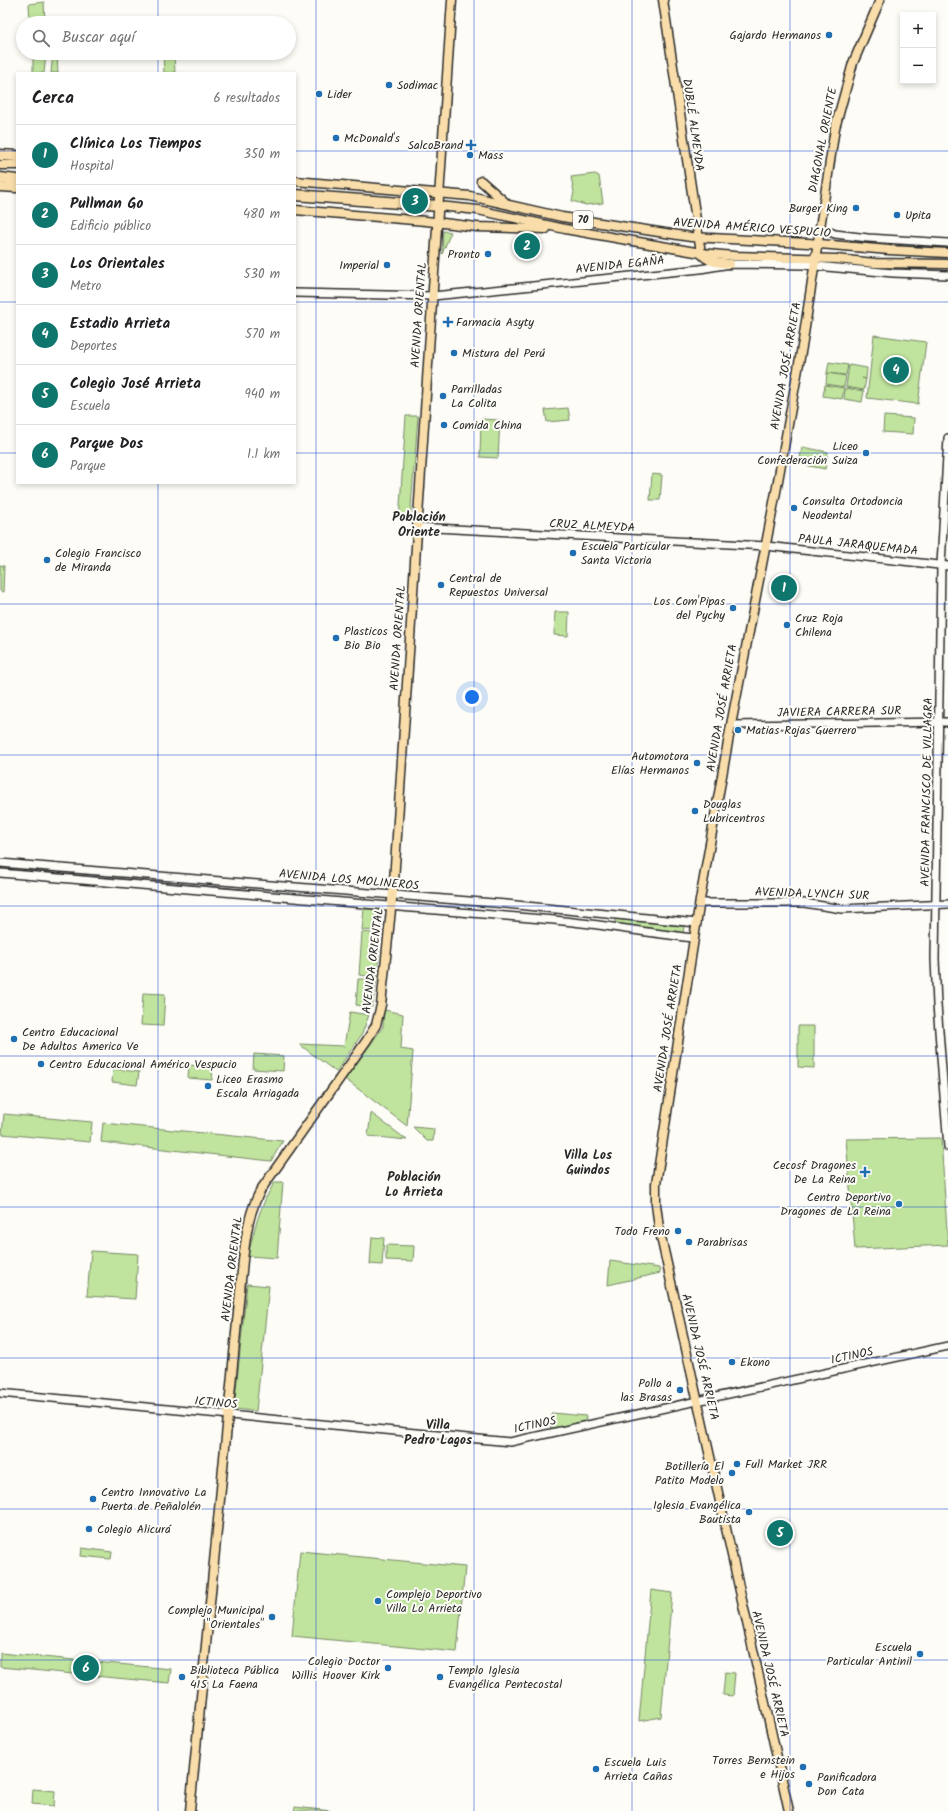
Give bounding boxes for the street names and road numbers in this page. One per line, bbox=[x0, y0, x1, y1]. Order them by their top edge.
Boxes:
street label: DUBLÉ ALMEYDA bbox=[677, 78, 709, 172]
street label: DIAGONAL ORIENTE bbox=[803, 85, 843, 194]
road number: 70 bbox=[573, 211, 593, 229]
street label: AVENIDA AMÉRICO VESPUCIO bbox=[673, 213, 832, 243]
street label: AVENIDA EGAÑA bbox=[575, 251, 665, 279]
street label: AVENIDA ORIENTAL bbox=[406, 262, 432, 368]
street label: AVENIDA JOSÉ ARRIETA bbox=[765, 301, 807, 431]
street label: CRUZ ALMEYDA bbox=[549, 514, 635, 538]
street label: PAULA JARAQUEMADA bbox=[797, 529, 919, 561]
street label: AVENIDA ORIENTAL bbox=[385, 585, 411, 691]
street label: AVENIDA JOSÉ ARRIETA bbox=[701, 643, 743, 773]
street label: AVENIDA FRANCISCO DE VILLAGRA bbox=[916, 697, 938, 887]
street label: JAVIERA CARRERA SUR bbox=[777, 701, 901, 723]
street label: AVENIDA LOS MOLINEROS bbox=[278, 864, 420, 896]
street label: AVENIDA LYNCH SUR bbox=[754, 883, 870, 905]
street label: AVENIDA ORIENTAL bbox=[357, 907, 389, 1015]
street label: AVENIDA JOSÉ ARRIETA bbox=[649, 963, 687, 1093]
street label: AVENIDA ORIENTAL bbox=[216, 1215, 248, 1323]
street label: AVENIDA JOSÉ ARRIETA bbox=[676, 1292, 724, 1422]
street label: ICTINOS bbox=[829, 1342, 876, 1370]
street label: ICTINOS bbox=[194, 1392, 239, 1414]
street label: ICTINOS bbox=[512, 1411, 559, 1439]
street label: AVENIDA JOSÉ ARRIETA bbox=[746, 1609, 794, 1739]

